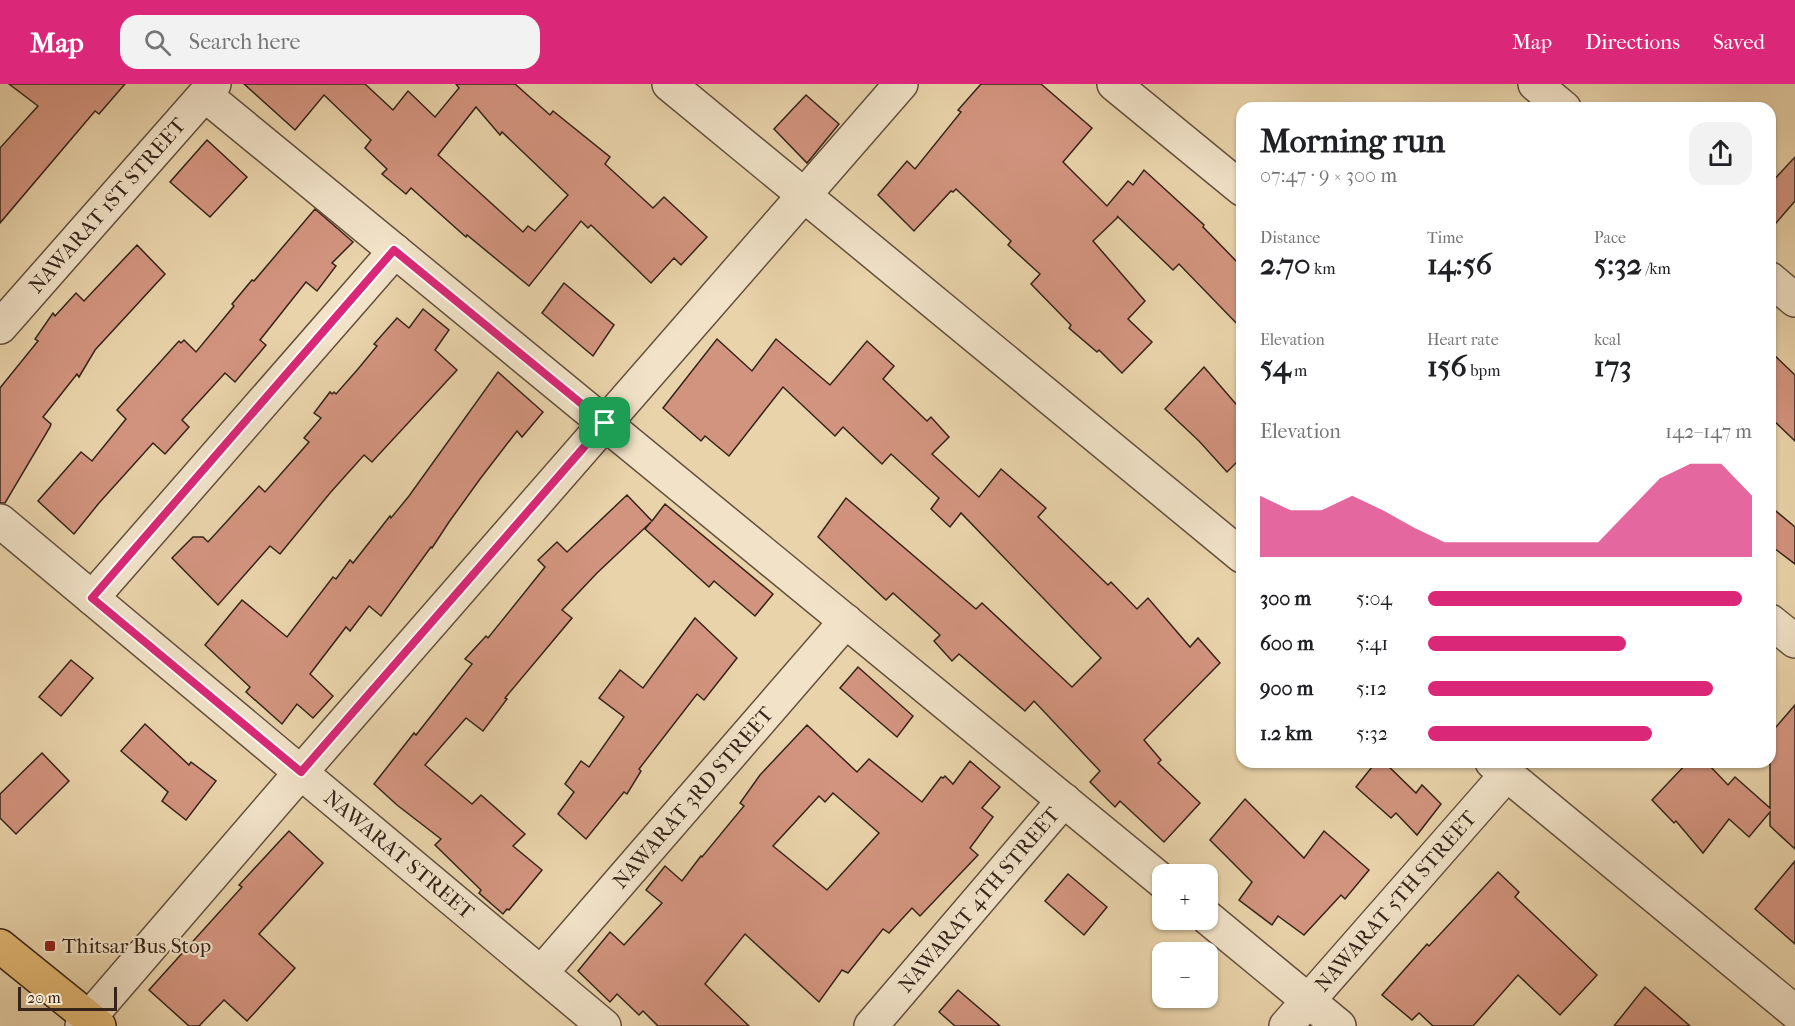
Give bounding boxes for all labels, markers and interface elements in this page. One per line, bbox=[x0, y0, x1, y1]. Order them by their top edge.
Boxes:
search box bbox=[120, 15, 540, 69]
text: Map bbox=[30, 26, 84, 59]
icon: search bbox=[141, 26, 174, 59]
text: Search here bbox=[189, 29, 300, 55]
text: Map bbox=[1512, 30, 1552, 54]
text: Directions bbox=[1585, 30, 1680, 54]
text: Saved bbox=[1713, 30, 1765, 54]
street label: NAWARAT 1ST STREET bbox=[24, 112, 191, 298]
text: Morning run bbox=[1260, 122, 1445, 161]
button: share bbox=[1689, 122, 1752, 185]
text: 07:47 · 9 × 300 m bbox=[1260, 164, 1397, 187]
text: Distance bbox=[1260, 228, 1320, 247]
text: Time bbox=[1427, 228, 1463, 247]
text: Pace bbox=[1594, 228, 1626, 247]
text: 2.70 bbox=[1260, 247, 1310, 282]
text: 14:56 bbox=[1427, 247, 1492, 282]
text: 5:32 bbox=[1594, 247, 1642, 282]
text: km bbox=[1310, 259, 1335, 278]
text: /km bbox=[1642, 259, 1671, 278]
text: Elevation bbox=[1260, 330, 1325, 349]
text: Heart rate bbox=[1427, 330, 1499, 349]
text: kcal bbox=[1594, 330, 1621, 349]
text: 54 bbox=[1260, 349, 1291, 384]
text: 156 bbox=[1427, 349, 1467, 384]
text: 173 bbox=[1594, 349, 1632, 384]
text: m bbox=[1291, 361, 1307, 380]
text: bpm bbox=[1467, 361, 1501, 380]
pin bbox=[579, 397, 630, 448]
icon: arrive bbox=[588, 406, 621, 439]
text: Elevation bbox=[1260, 420, 1341, 443]
text: 142–147 m bbox=[1665, 420, 1752, 443]
text: 300 m bbox=[1260, 587, 1311, 610]
text: 5:04 bbox=[1356, 587, 1392, 610]
text: 600 m bbox=[1260, 632, 1314, 655]
text: 5:41 bbox=[1356, 632, 1388, 655]
text: 900 m bbox=[1260, 677, 1313, 700]
text: 5:12 bbox=[1356, 677, 1387, 700]
street label: NAWARAT 3RD STREET bbox=[608, 701, 779, 893]
text: 1.2 km bbox=[1260, 722, 1313, 745]
text: 5:32 bbox=[1356, 722, 1388, 745]
street label: NAWARAT STREET bbox=[319, 785, 479, 925]
street label: NAWARAT 4TH STREET bbox=[893, 802, 1065, 997]
street label: NAWARAT 5TH STREET bbox=[1310, 805, 1482, 996]
map controls bbox=[1152, 864, 1218, 1008]
button: + bbox=[1152, 864, 1218, 930]
place label: Thitsar Bus Stop bbox=[62, 934, 211, 958]
marker: Thitsar Bus Stop bbox=[43, 939, 57, 953]
button: − bbox=[1152, 942, 1218, 1008]
scale bar bbox=[18, 984, 117, 1012]
text: 20 m bbox=[27, 988, 61, 1007]

